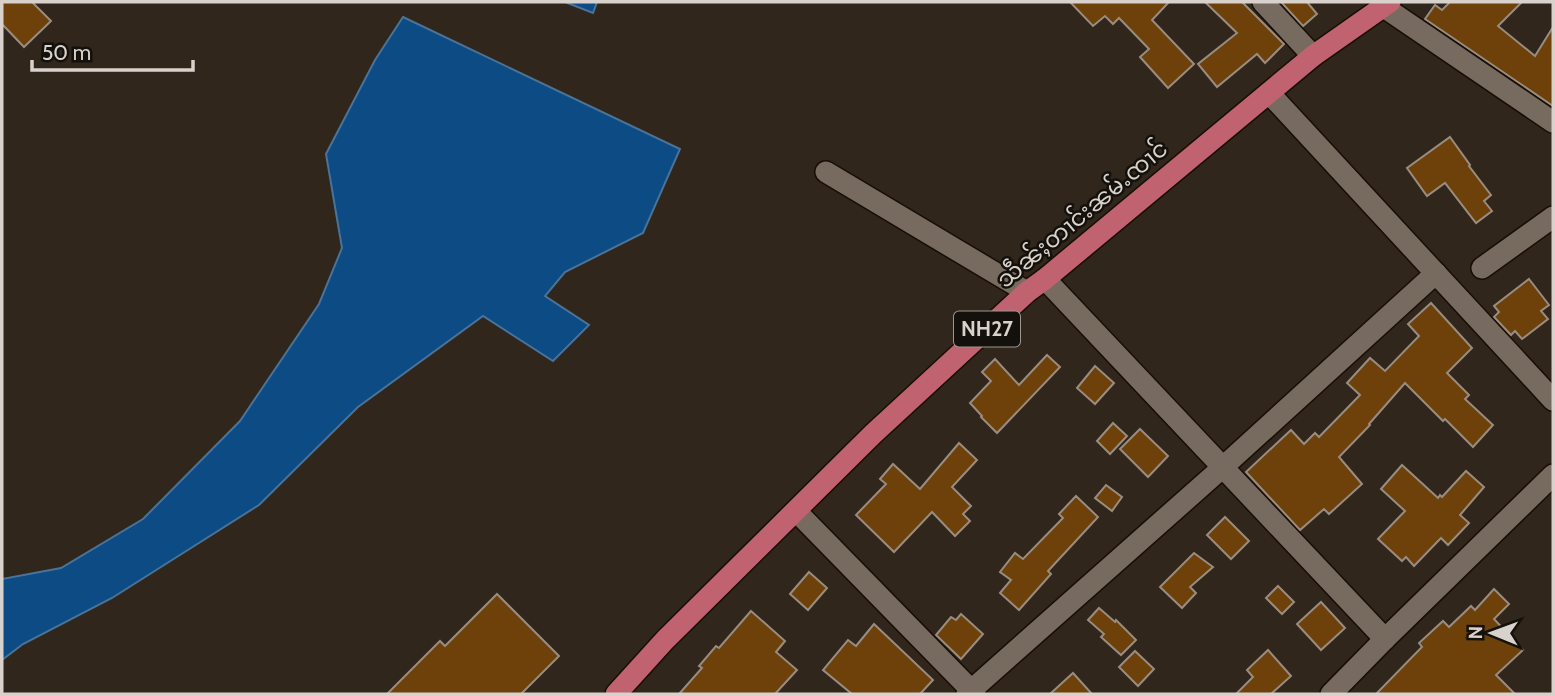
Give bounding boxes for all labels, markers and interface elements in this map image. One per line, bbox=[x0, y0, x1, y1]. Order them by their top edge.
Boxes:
scale bar bbox=[32, 28, 192, 72]
text: 50 m bbox=[42, 40, 91, 65]
street label: သဵၼ်ႈတၢင်းၼမ်ႉၸၢင် bbox=[990, 133, 1173, 294]
road number: NH27 bbox=[954, 312, 1020, 346]
north arrow bbox=[1457, 598, 1527, 668]
text: N bbox=[1464, 626, 1487, 640]

